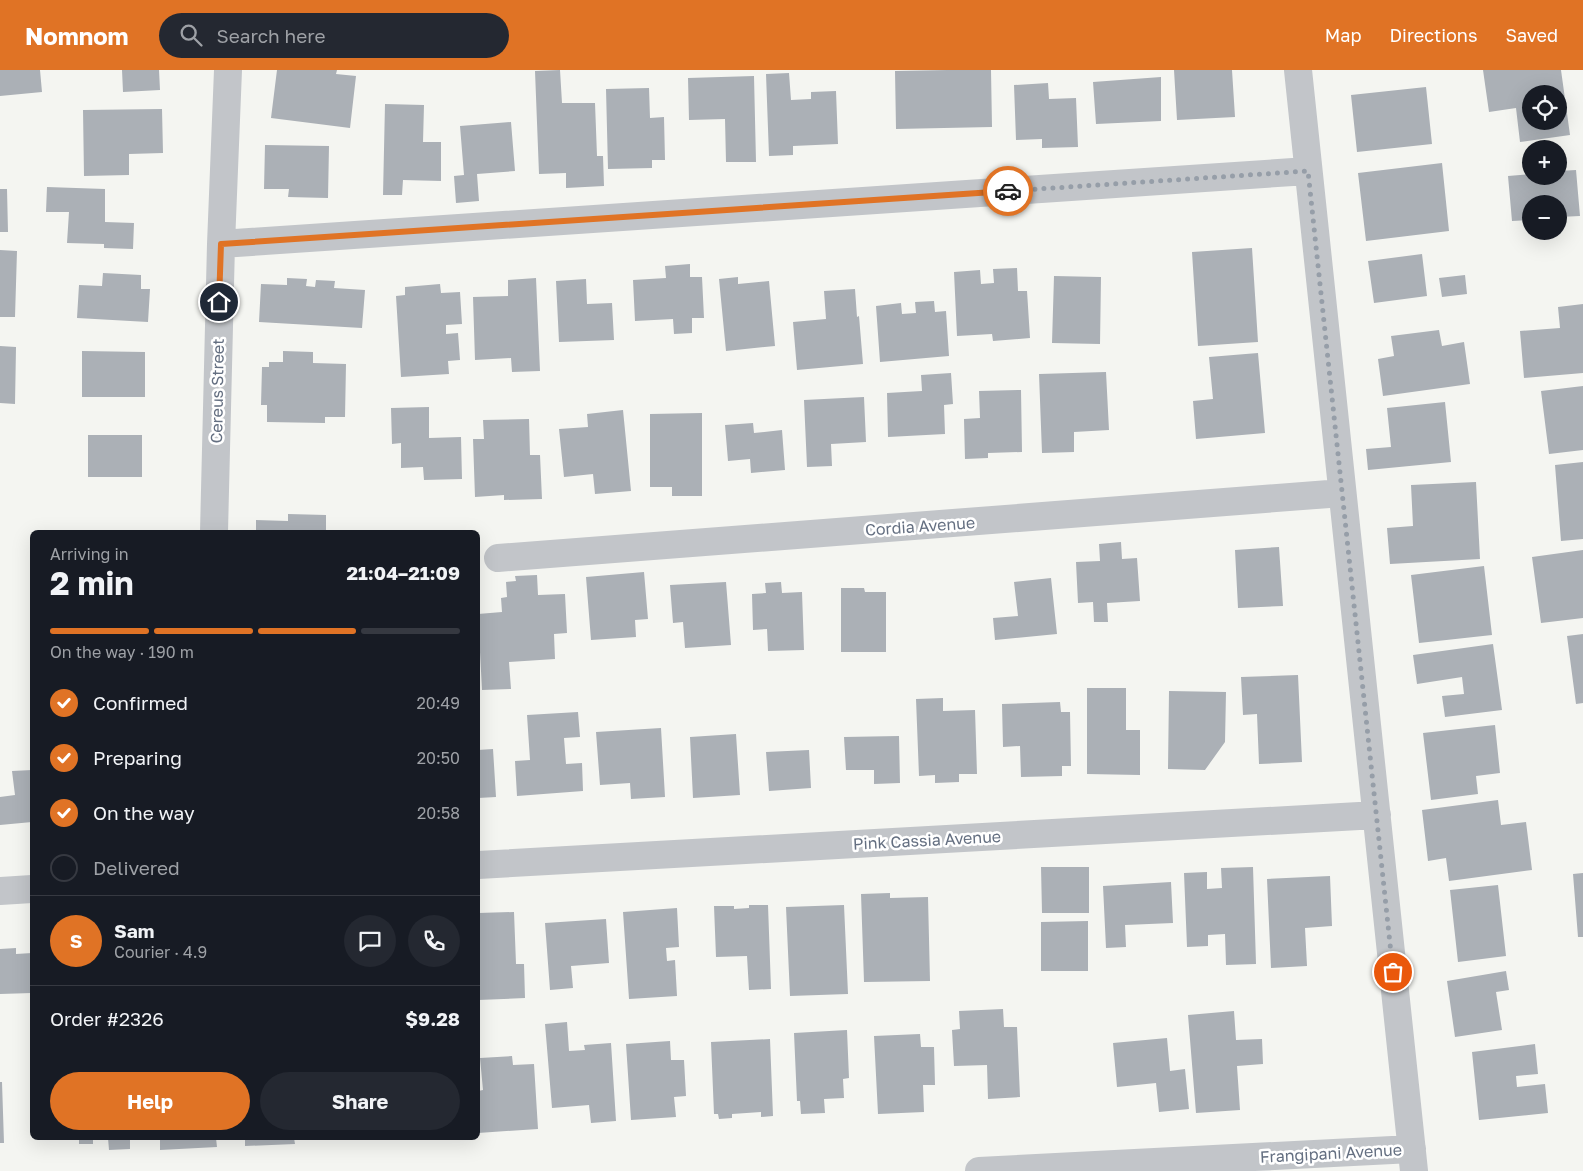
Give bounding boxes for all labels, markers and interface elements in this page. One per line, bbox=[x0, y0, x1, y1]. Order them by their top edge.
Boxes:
search box bbox=[159, 13, 509, 58]
text: Nomnom bbox=[25, 21, 129, 50]
icon: search bbox=[177, 21, 205, 49]
text: Search here bbox=[217, 24, 325, 47]
text: Map bbox=[1325, 24, 1361, 46]
text: Directions bbox=[1389, 24, 1477, 46]
text: Saved bbox=[1505, 24, 1558, 46]
map controls bbox=[1522, 85, 1567, 240]
button: locate bbox=[1522, 85, 1567, 130]
button: + bbox=[1522, 140, 1567, 185]
courier bbox=[983, 166, 1033, 216]
icon: car bbox=[994, 177, 1022, 205]
button: − bbox=[1522, 195, 1567, 240]
pin bbox=[198, 281, 240, 323]
icon: home bbox=[205, 288, 233, 316]
street label: Cereus Street bbox=[206, 338, 228, 444]
street label: Cordia Avenue bbox=[864, 512, 976, 540]
text: Arriving in bbox=[50, 544, 129, 564]
text: 21:04–21:09 bbox=[346, 561, 460, 584]
text: 2 min bbox=[50, 564, 134, 602]
text: On the way · 190 m bbox=[50, 642, 194, 662]
icon: check bbox=[50, 689, 78, 717]
text: Confirmed bbox=[93, 691, 188, 714]
text: 20:49 bbox=[417, 693, 460, 713]
icon: check bbox=[50, 744, 78, 772]
text: Preparing bbox=[93, 746, 182, 769]
text: 20:50 bbox=[417, 748, 460, 768]
icon: check bbox=[50, 799, 78, 827]
text: On the way bbox=[93, 801, 195, 824]
text: 20:58 bbox=[417, 803, 460, 823]
street label: Pink Cassia Avenue bbox=[852, 826, 1002, 854]
text: Delivered bbox=[93, 856, 180, 879]
button: chat bbox=[344, 915, 396, 967]
button: phone bbox=[408, 915, 460, 967]
text: Sam bbox=[114, 919, 154, 942]
text: S bbox=[70, 929, 82, 952]
text: Courier · 4.9 bbox=[114, 942, 207, 962]
pin bbox=[1372, 951, 1414, 993]
icon: bag bbox=[1379, 958, 1407, 986]
text: Order #2326 bbox=[50, 1007, 164, 1030]
text: $9.28 bbox=[405, 1007, 460, 1030]
button: Help bbox=[50, 1072, 250, 1130]
button: Share bbox=[260, 1072, 460, 1130]
street label: Frangipani Avenue bbox=[1260, 1139, 1402, 1167]

